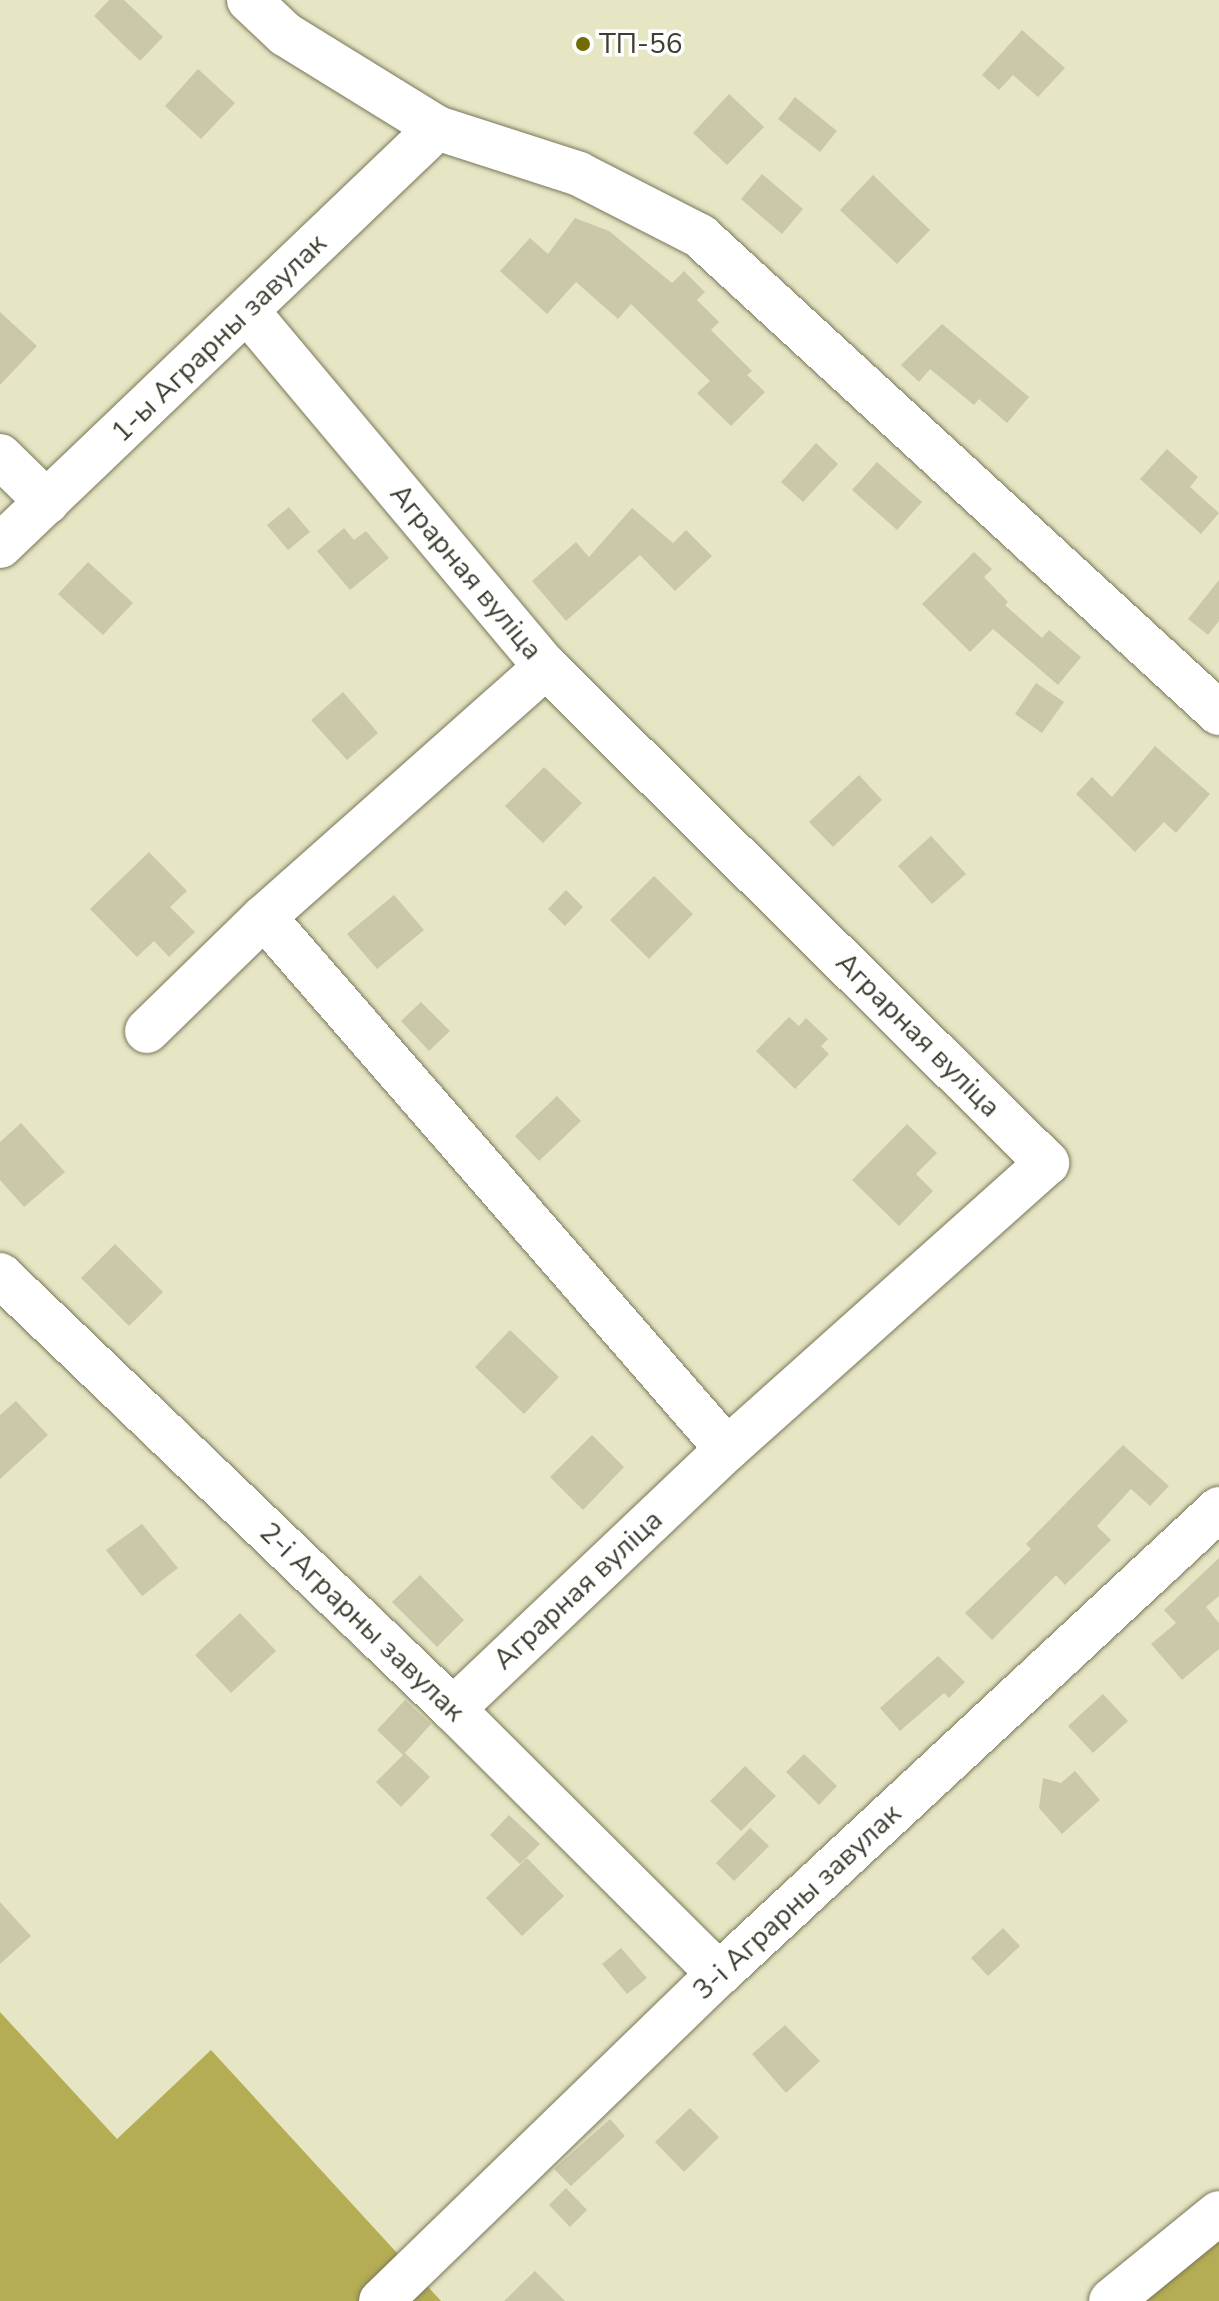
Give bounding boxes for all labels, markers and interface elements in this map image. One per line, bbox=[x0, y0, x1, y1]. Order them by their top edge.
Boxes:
place label: ТП-56 bbox=[599, 27, 682, 61]
marker: ТП-56 bbox=[574, 35, 592, 53]
street label: 1-ы Аграрны завулак bbox=[105, 227, 333, 449]
street label: Аграрная вуліца bbox=[383, 477, 549, 667]
street label: Аграрная вуліца bbox=[829, 946, 1007, 1124]
street label: Аграрная вуліца bbox=[487, 1503, 669, 1677]
street label: 2-і Аграрны завулак bbox=[253, 1516, 471, 1728]
street label: 3-і Аграрны завулак bbox=[686, 1797, 908, 2007]

